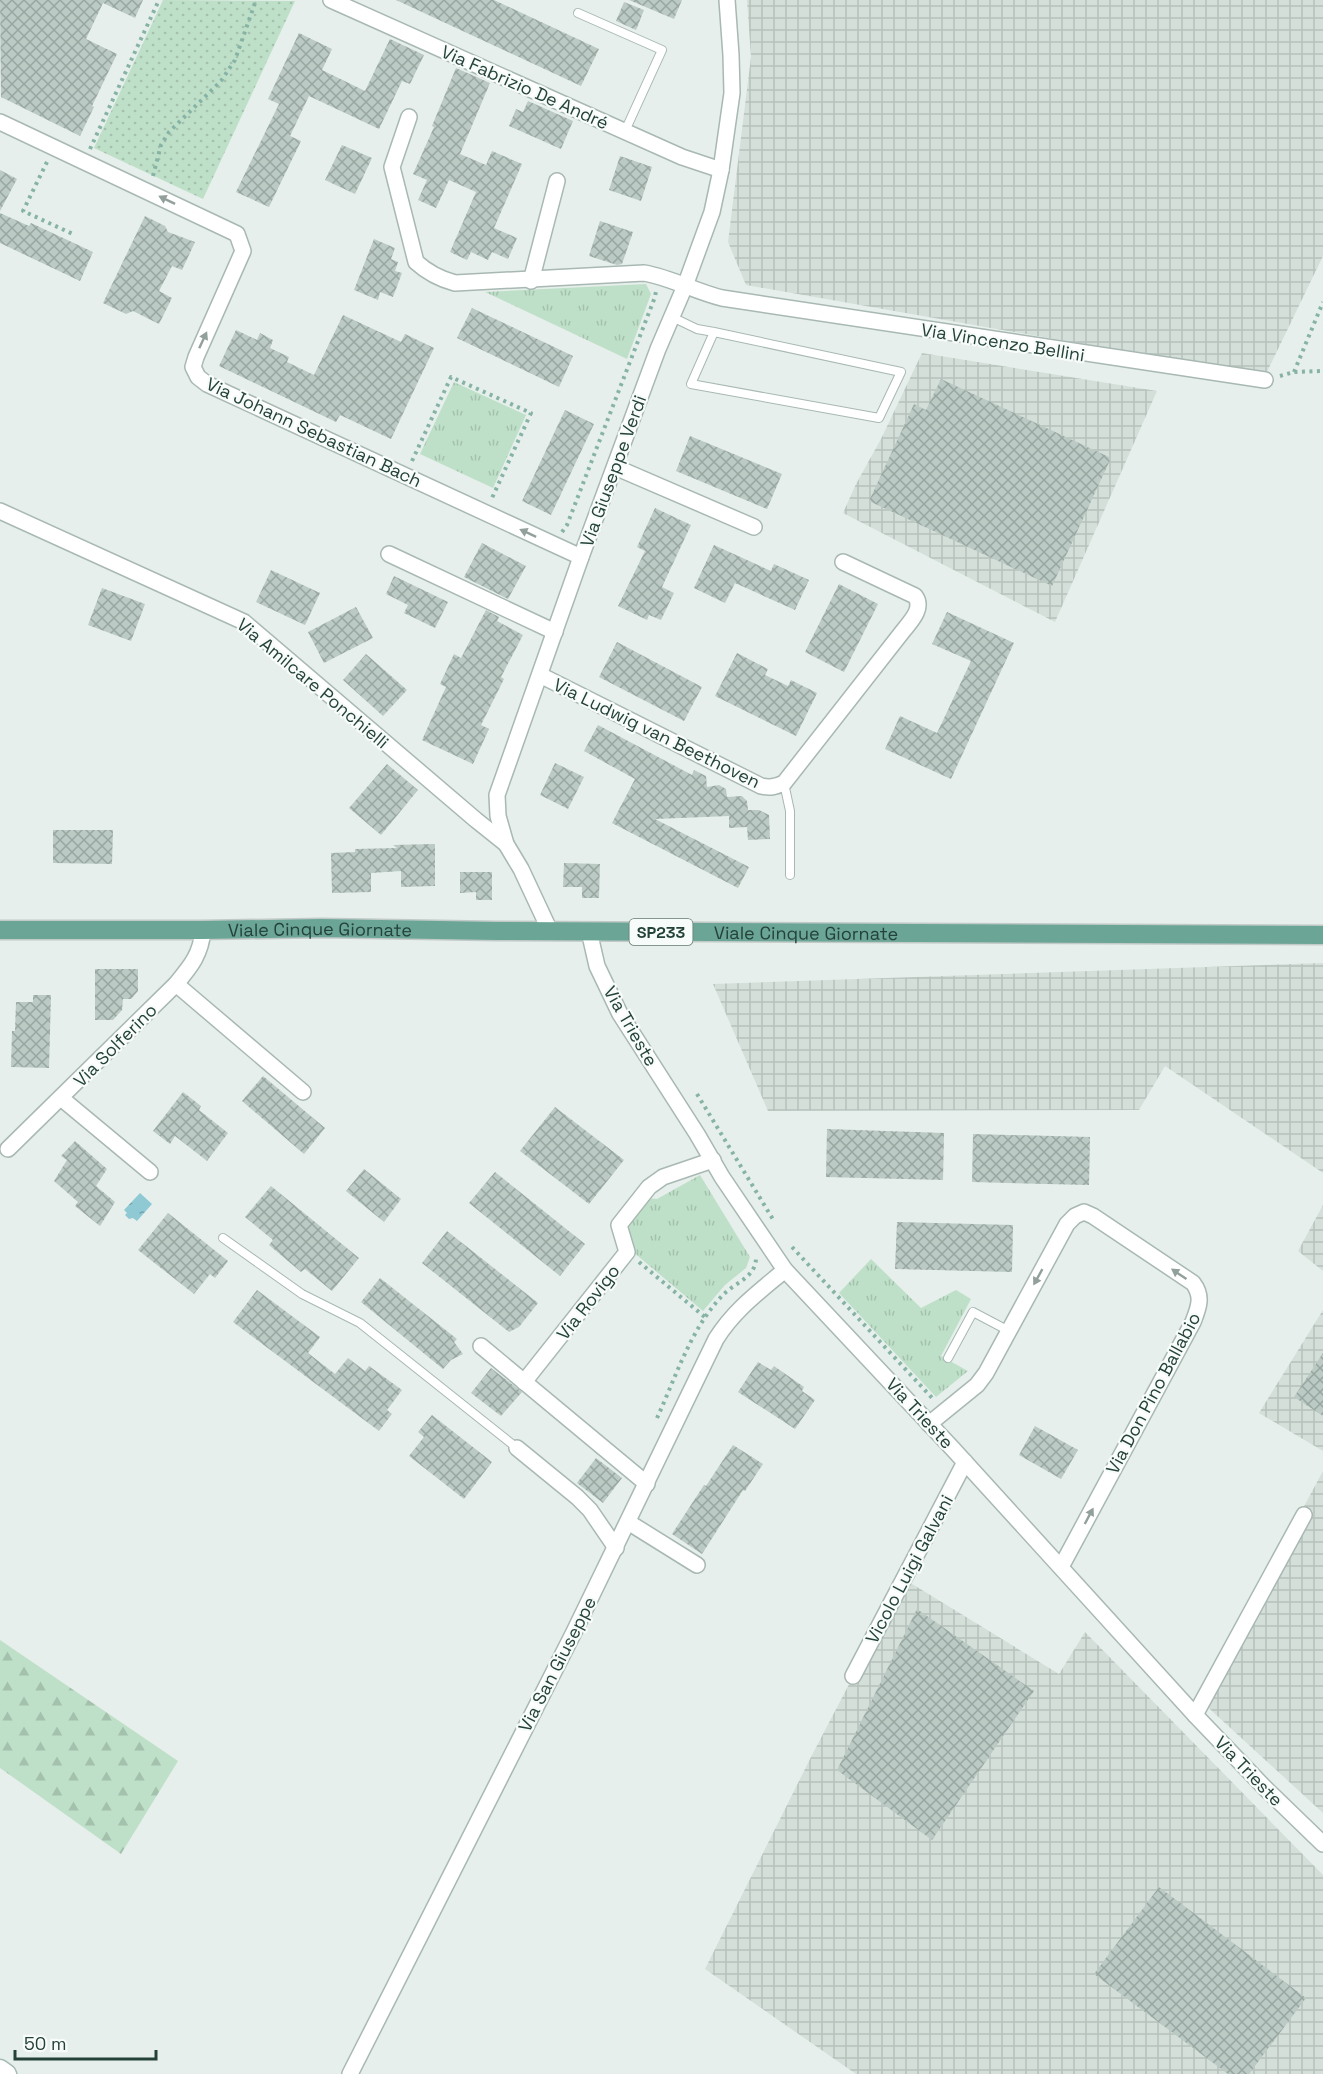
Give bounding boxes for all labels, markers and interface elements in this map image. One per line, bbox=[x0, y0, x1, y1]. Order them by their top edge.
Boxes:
street label: Via Fabrizio De André bbox=[438, 40, 612, 134]
one-way arrow bbox=[158, 195, 175, 204]
street label: Via Vincenzo Bellini bbox=[920, 318, 1086, 366]
one-way arrow bbox=[199, 332, 208, 349]
street label: Via Johann Sebastian Bach bbox=[203, 372, 425, 492]
street label: Via Giuseppe Verdi bbox=[575, 392, 651, 550]
one-way arrow bbox=[520, 528, 537, 537]
street label: Via Amilcare Ponchielli bbox=[232, 613, 394, 753]
street label: Via Ludwig van Beethoven bbox=[550, 673, 764, 793]
street label: Viale Cinque Giornate bbox=[228, 916, 412, 941]
road number: SP233 bbox=[630, 919, 692, 945]
street label: Viale Cinque Giornate bbox=[714, 921, 898, 944]
street label: Via Trieste bbox=[599, 982, 663, 1070]
street label: Via Solferino bbox=[68, 998, 162, 1092]
street label: Via Rovigo bbox=[551, 1260, 625, 1344]
one-way arrow bbox=[1171, 1268, 1188, 1279]
one-way arrow bbox=[1033, 1269, 1043, 1286]
street label: Via Don Pino Ballabio bbox=[1101, 1308, 1205, 1478]
street label: Via Trieste bbox=[881, 1373, 959, 1453]
street label: Vicolo Luigi Galvani bbox=[860, 1491, 958, 1647]
one-way arrow bbox=[1084, 1507, 1094, 1524]
street label: Via San Giuseppe bbox=[513, 1592, 601, 1736]
street label: Via Trieste bbox=[1210, 1731, 1288, 1811]
scale bar bbox=[15, 2023, 156, 2061]
text: 50 m bbox=[24, 2032, 66, 2055]

